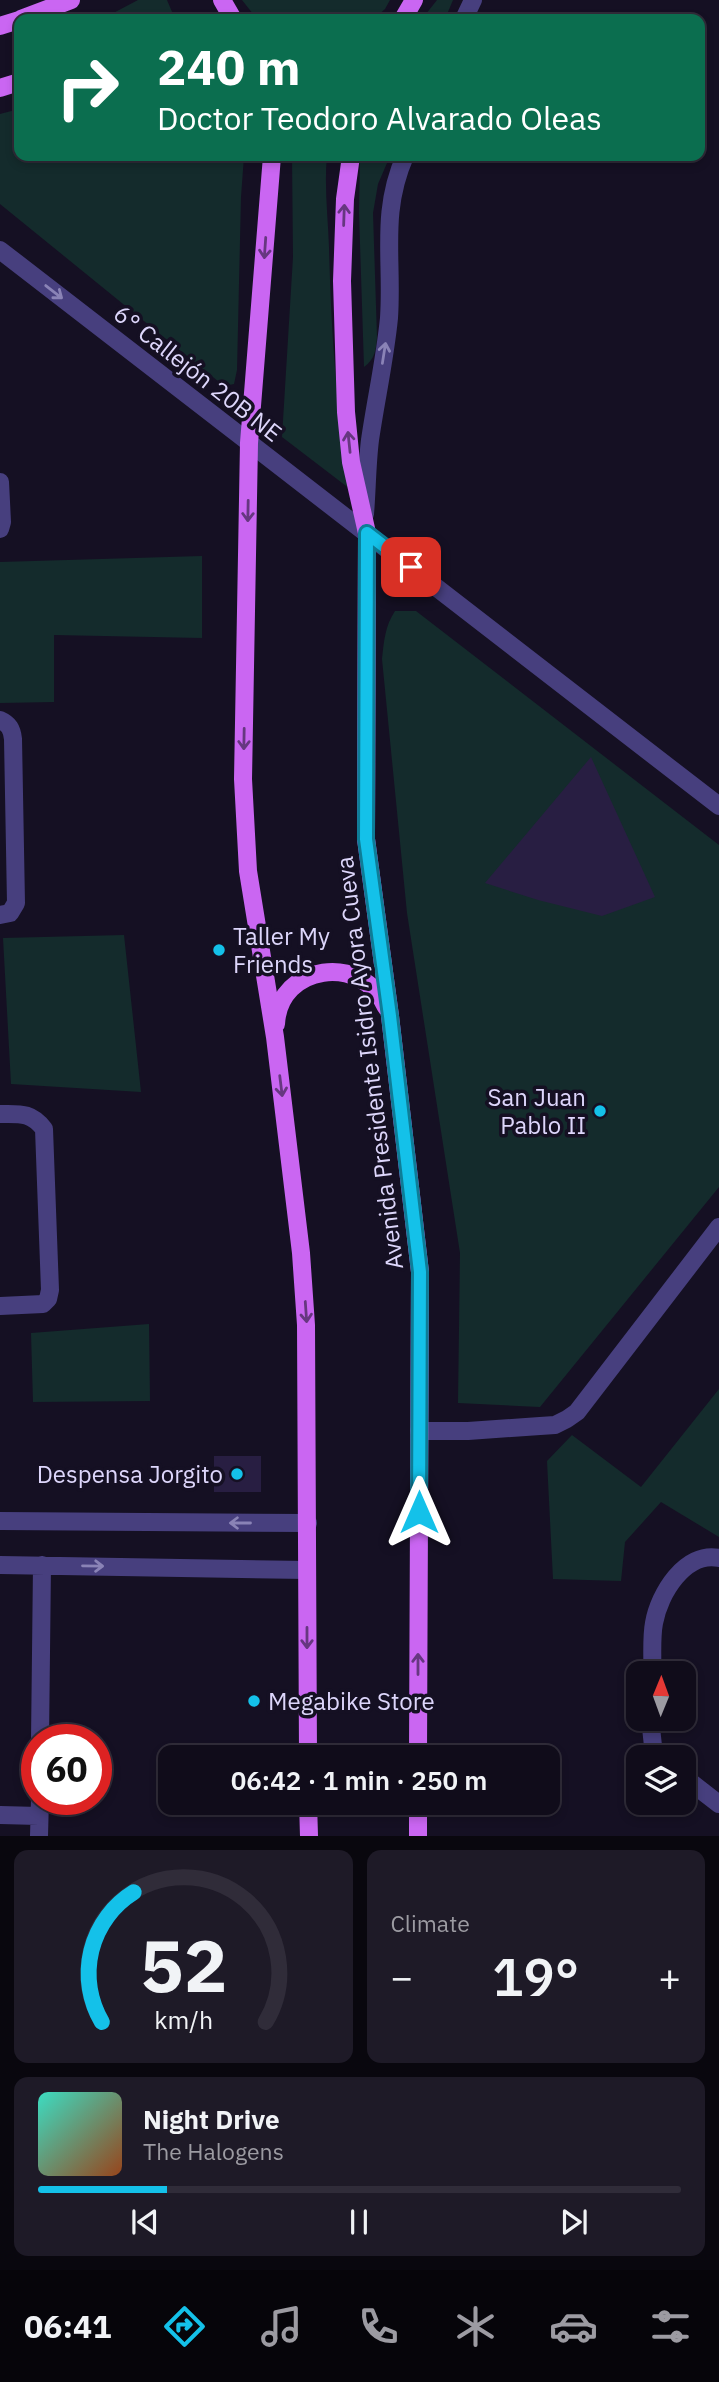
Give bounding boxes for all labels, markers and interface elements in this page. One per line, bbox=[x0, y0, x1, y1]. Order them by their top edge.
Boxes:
text: 240 m bbox=[157, 35, 301, 98]
icon: right bbox=[42, 42, 133, 133]
text: Doctor Teodoro Alvarado Oleas bbox=[157, 97, 602, 139]
one-way arrow bbox=[338, 204, 351, 227]
one-way arrow bbox=[258, 236, 271, 259]
one-way arrow bbox=[44, 284, 63, 299]
street label: 6° Callejón 20B NE bbox=[107, 297, 289, 449]
one-way arrow bbox=[378, 342, 391, 365]
one-way arrow bbox=[342, 431, 355, 454]
one-way arrow bbox=[241, 500, 254, 523]
pin bbox=[381, 537, 441, 597]
icon: arrive bbox=[392, 548, 430, 586]
one-way arrow bbox=[237, 727, 251, 750]
street label: Avenida Presidente Isidro Ayora Cueva bbox=[328, 854, 410, 1271]
place label: Taller My Friends bbox=[233, 920, 330, 980]
marker: Taller My Friends bbox=[211, 942, 227, 958]
one-way arrow bbox=[275, 1074, 288, 1097]
place label: San Juan Pablo II bbox=[488, 1081, 586, 1141]
marker: San Juan Pablo II bbox=[592, 1103, 608, 1119]
one-way arrow bbox=[299, 1301, 312, 1324]
place label: Despensa Jorgito bbox=[37, 1458, 223, 1490]
marker: Despensa Jorgito bbox=[229, 1466, 245, 1482]
position arrow bbox=[382, 1475, 456, 1549]
one-way arrow bbox=[229, 1516, 252, 1529]
one-way arrow bbox=[81, 1559, 104, 1573]
one-way arrow bbox=[300, 1627, 314, 1650]
one-way arrow bbox=[411, 1653, 425, 1676]
north arrow bbox=[626, 1661, 696, 1731]
map controls bbox=[626, 1661, 696, 1815]
place label: Megabike Store bbox=[268, 1685, 435, 1717]
marker: Megabike Store bbox=[246, 1693, 262, 1709]
speed limit sign: 60 bbox=[21, 1724, 112, 1815]
button: layers bbox=[626, 1745, 696, 1815]
text: 06:42 · 1 min · 250 m bbox=[231, 1763, 487, 1797]
text: Climate bbox=[391, 1908, 470, 1938]
text: 52 bbox=[140, 1918, 227, 2013]
text: 19° bbox=[492, 1943, 579, 2010]
text: − bbox=[391, 1952, 413, 2001]
text: + bbox=[658, 1952, 681, 2001]
text: km/h bbox=[154, 2003, 213, 2036]
text: Night Drive bbox=[143, 2102, 280, 2136]
text: The Halogens bbox=[143, 2136, 284, 2166]
icon: previous bbox=[126, 2203, 164, 2241]
icon: pause bbox=[340, 2203, 378, 2241]
icon: next bbox=[555, 2203, 593, 2241]
icon: directions bbox=[160, 2302, 209, 2351]
icon: music bbox=[257, 2302, 306, 2351]
icon: phone bbox=[354, 2302, 403, 2351]
icon: climate bbox=[451, 2302, 500, 2351]
icon: car bbox=[549, 2302, 598, 2351]
icon: filters bbox=[646, 2302, 695, 2351]
text: 06:41 bbox=[24, 2305, 111, 2347]

